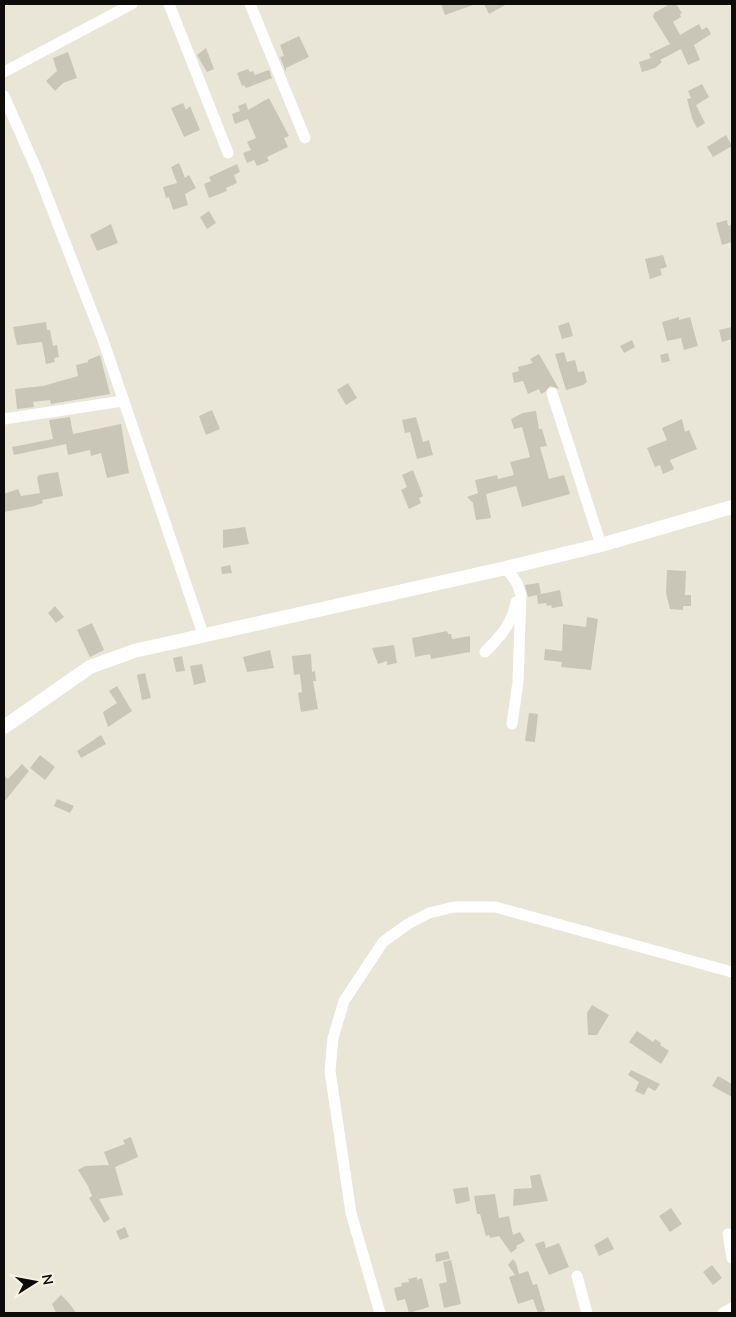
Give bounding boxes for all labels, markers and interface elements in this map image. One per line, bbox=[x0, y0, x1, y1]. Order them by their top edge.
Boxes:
north arrow bbox=[10, 1257, 60, 1307]
text: N bbox=[38, 1273, 58, 1286]

